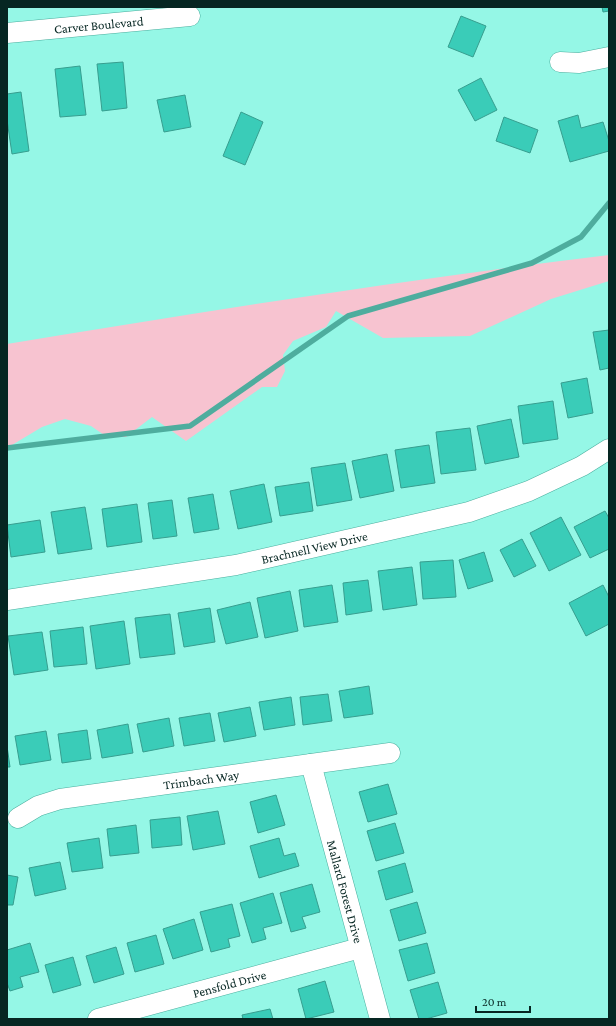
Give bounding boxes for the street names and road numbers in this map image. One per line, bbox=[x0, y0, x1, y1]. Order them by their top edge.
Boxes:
street label: Carver Boulevard bbox=[53, 13, 144, 36]
street label: Brachnell View Drive bbox=[260, 528, 369, 567]
street label: Trimbach Way bbox=[162, 766, 241, 792]
street label: Mallard Forest Drive bbox=[324, 838, 367, 945]
street label: Pensfold Drive bbox=[191, 966, 268, 1001]

